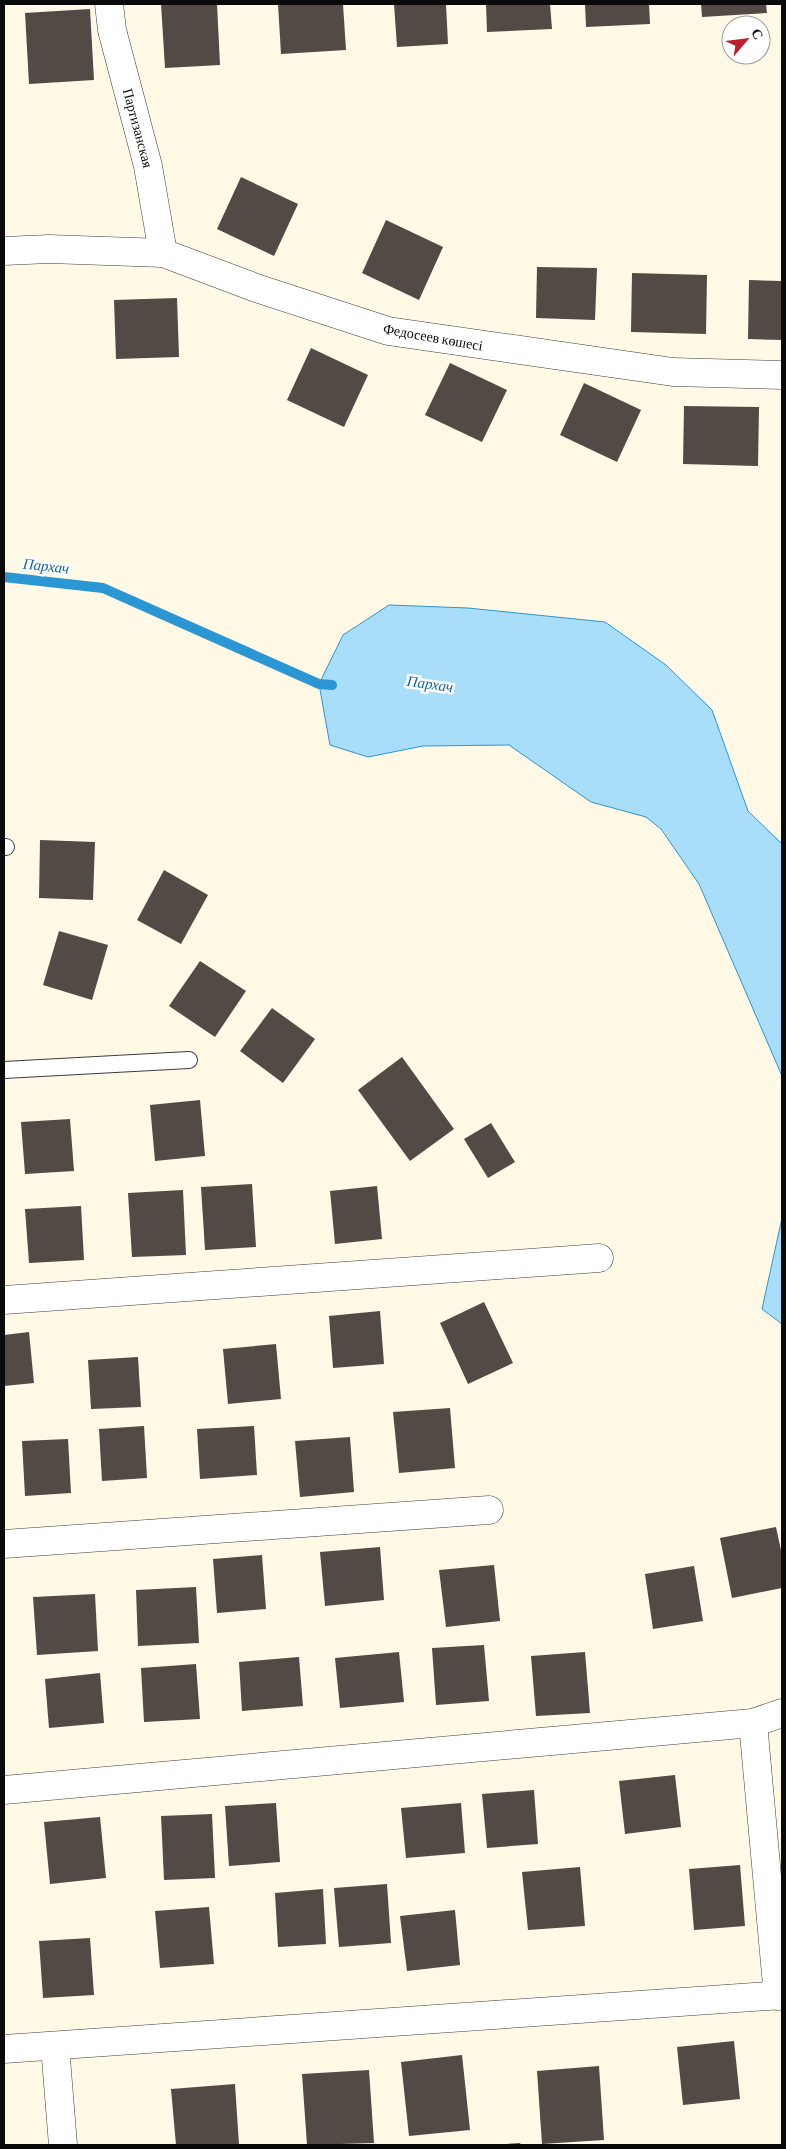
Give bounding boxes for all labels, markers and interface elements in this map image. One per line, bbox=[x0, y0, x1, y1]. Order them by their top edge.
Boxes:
north arrow bbox=[721, 15, 771, 65]
text: С bbox=[748, 26, 767, 42]
street label: Партизанская bbox=[120, 87, 156, 170]
street label: Федосеев көшесі bbox=[382, 320, 484, 354]
water label: Пархач bbox=[21, 556, 70, 576]
water label: Пархач bbox=[405, 673, 454, 695]

